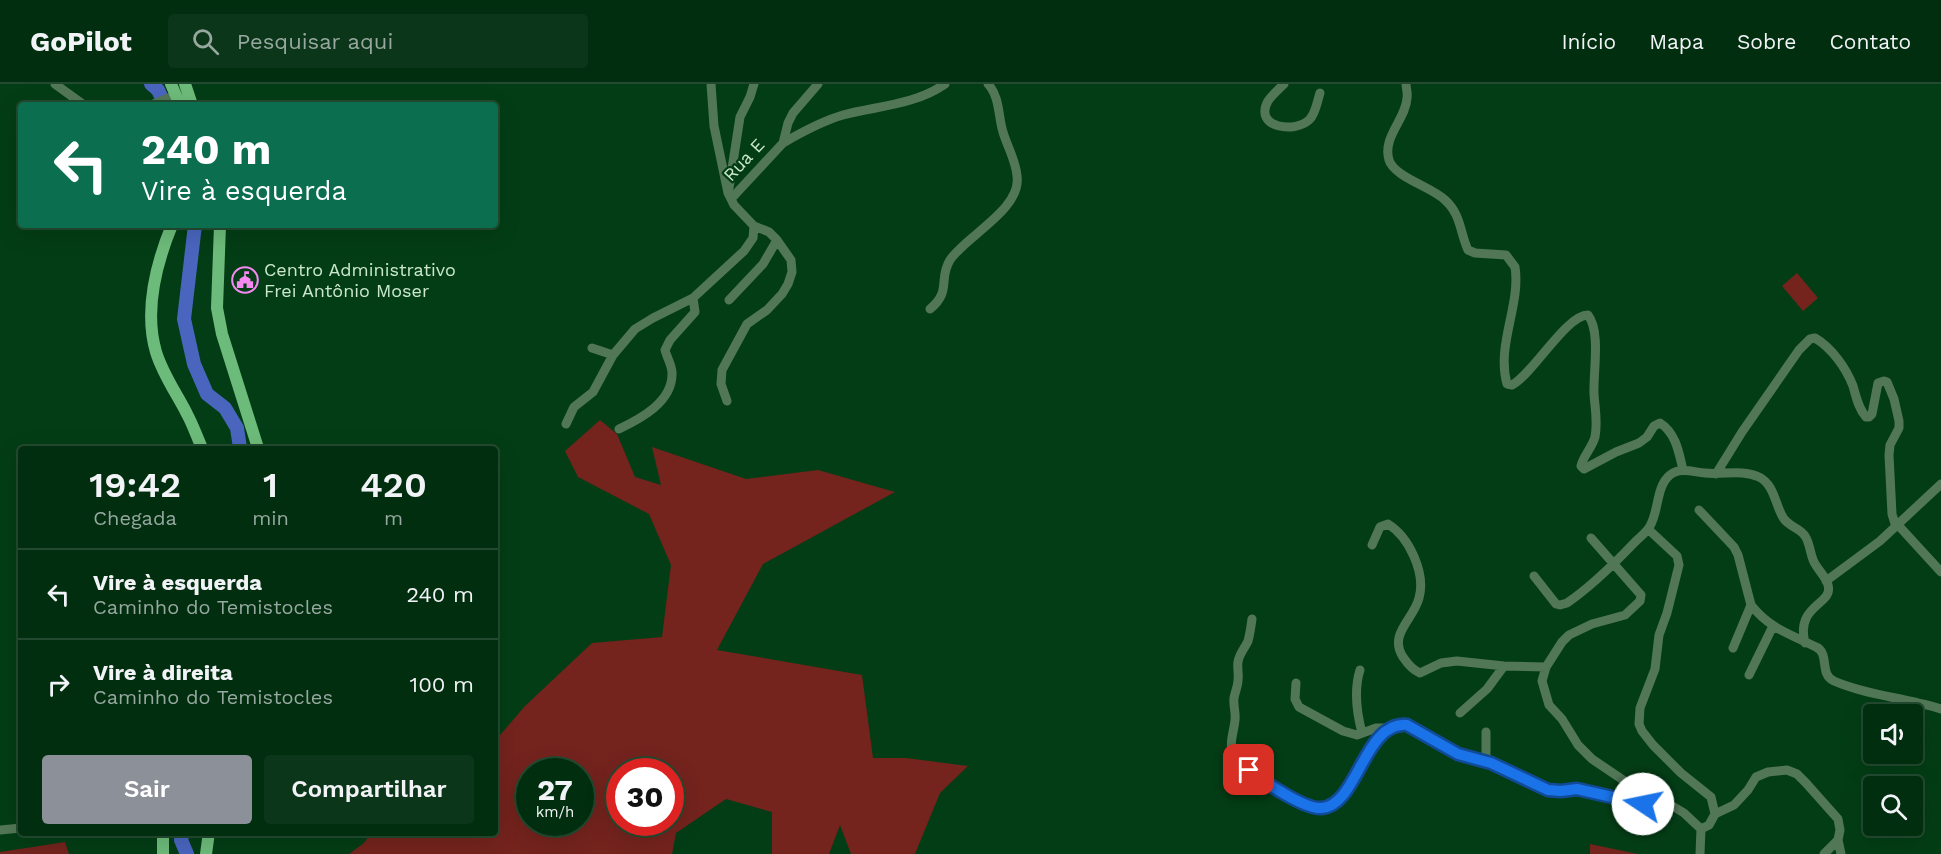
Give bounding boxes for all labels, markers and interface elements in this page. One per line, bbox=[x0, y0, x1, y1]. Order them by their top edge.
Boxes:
search box bbox=[168, 14, 588, 68]
text: GoPilot bbox=[30, 25, 132, 58]
icon: search bbox=[189, 25, 222, 58]
text: Pesquisar aqui bbox=[237, 29, 393, 54]
text: Início bbox=[1561, 29, 1616, 54]
text: Mapa bbox=[1649, 29, 1704, 54]
text: Sobre bbox=[1737, 29, 1796, 54]
text: Contato bbox=[1829, 29, 1911, 54]
text: 240 m bbox=[141, 125, 271, 174]
icon: left bbox=[42, 126, 120, 204]
street label: Rua E bbox=[719, 134, 768, 185]
text: Vire à esquerda bbox=[141, 175, 347, 207]
place label: Centro Administrativo Frei Antônio Moser bbox=[264, 259, 456, 301]
public building icon: Centro Administrativo Frei Antônio Moser bbox=[230, 265, 260, 295]
text: 19:42 bbox=[89, 464, 181, 506]
text: 1 bbox=[263, 464, 278, 506]
text: 420 bbox=[360, 464, 427, 506]
text: Chegada bbox=[93, 506, 177, 530]
text: min bbox=[252, 506, 289, 530]
text: m bbox=[384, 506, 403, 530]
text: Vire à esquerda bbox=[93, 570, 262, 595]
icon: left bbox=[42, 578, 75, 611]
text: 240 m bbox=[406, 582, 474, 607]
text: Caminho do Temistocles bbox=[93, 595, 333, 619]
text: Vire à direita bbox=[93, 660, 233, 685]
icon: right bbox=[42, 668, 75, 701]
text: 100 m bbox=[410, 672, 474, 697]
text: Caminho do Temistocles bbox=[93, 685, 333, 709]
map controls bbox=[1863, 704, 1923, 836]
button: sound bbox=[1863, 704, 1923, 764]
pin bbox=[1223, 744, 1274, 795]
icon: arrive bbox=[1232, 753, 1265, 786]
button: Sair bbox=[42, 755, 252, 824]
button: Compartilhar bbox=[264, 755, 474, 824]
speed limit sign: 30 bbox=[606, 758, 684, 836]
text: 27 bbox=[537, 772, 573, 807]
position arrow bbox=[1611, 772, 1675, 836]
button: search bbox=[1863, 776, 1923, 836]
text: km/h bbox=[536, 803, 574, 821]

